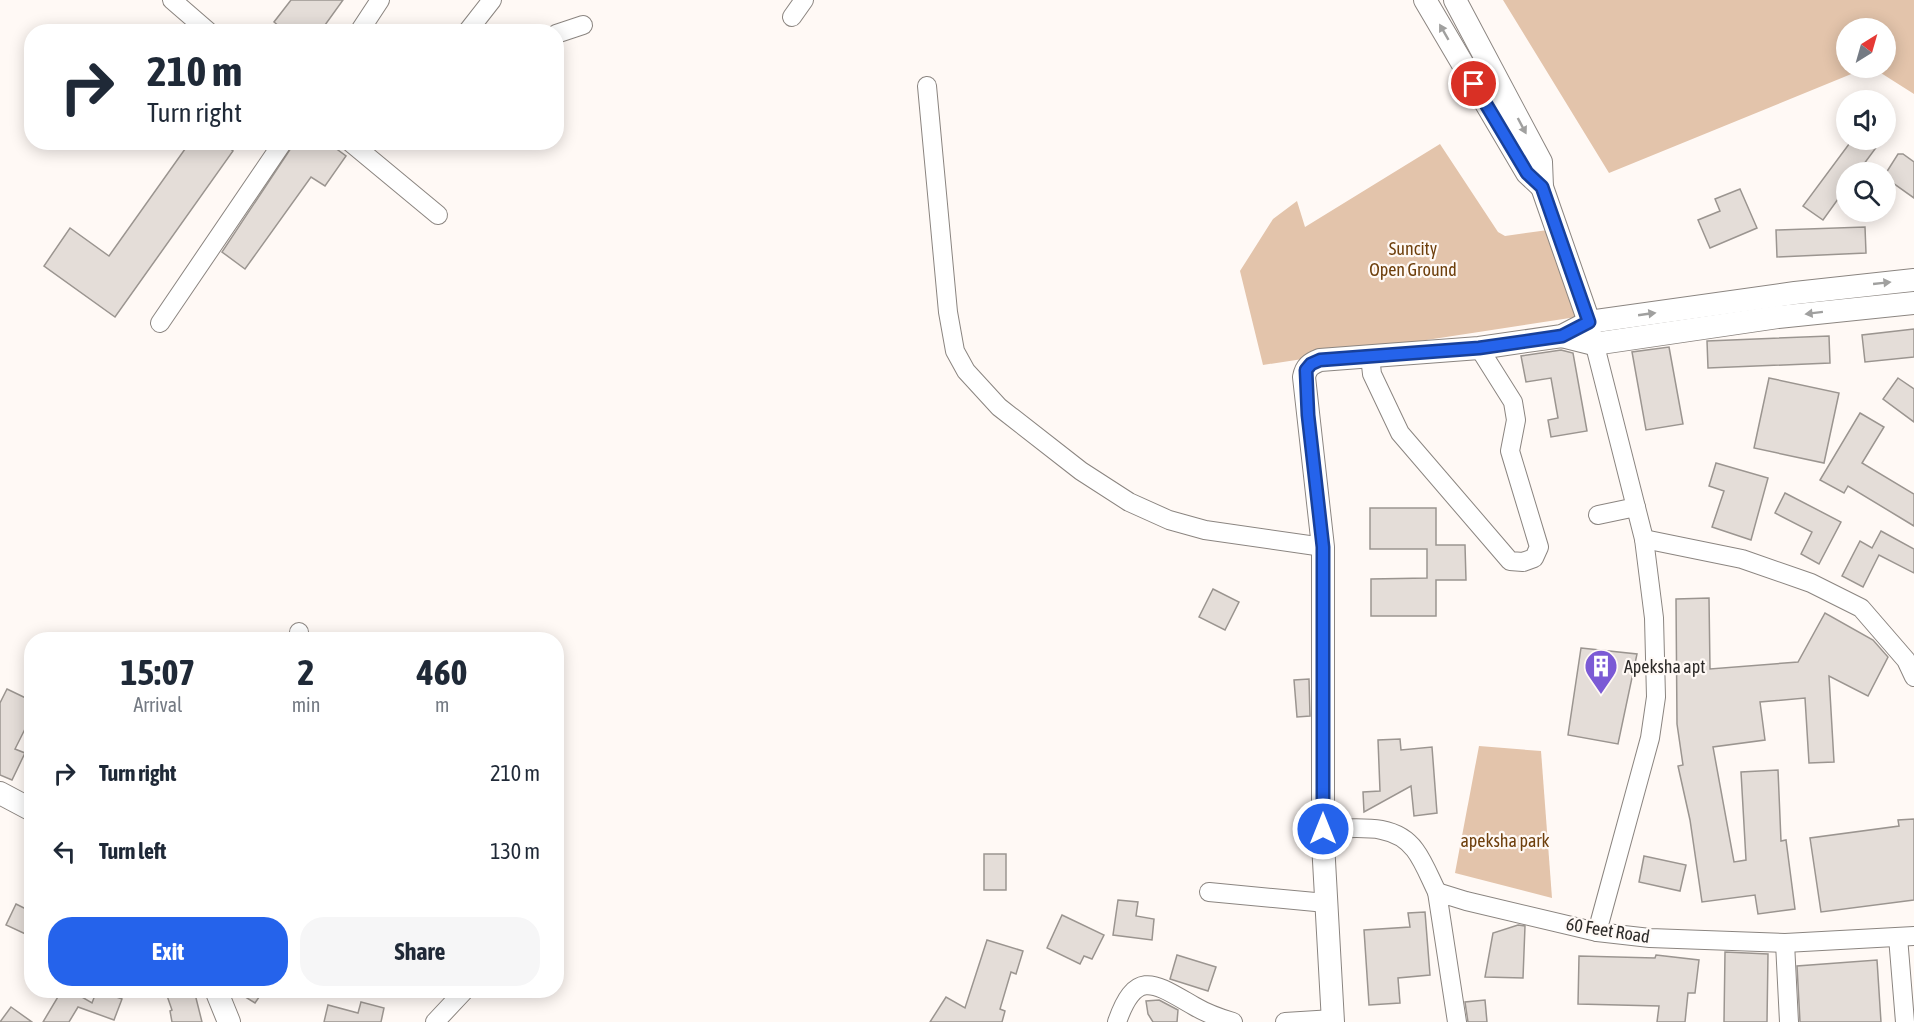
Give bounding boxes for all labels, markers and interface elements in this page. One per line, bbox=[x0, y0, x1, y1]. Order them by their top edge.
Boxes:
north arrow bbox=[1836, 18, 1896, 78]
map controls bbox=[1836, 18, 1896, 222]
one-way arrow bbox=[1438, 24, 1449, 40]
text: 210 m bbox=[147, 47, 242, 95]
icon: right bbox=[48, 48, 126, 126]
pin bbox=[1448, 58, 1499, 109]
icon: arrive bbox=[1457, 67, 1490, 100]
button: sound bbox=[1836, 90, 1896, 150]
text: Turn right bbox=[147, 97, 242, 128]
one-way arrow bbox=[1517, 117, 1527, 134]
button: search bbox=[1836, 162, 1896, 222]
park label: Suncity Open Ground bbox=[1369, 238, 1457, 280]
one-way arrow bbox=[1873, 278, 1892, 288]
one-way arrow bbox=[1804, 308, 1823, 318]
one-way arrow bbox=[1638, 310, 1657, 319]
building icon: Apeksha apt bbox=[1583, 648, 1619, 695]
text: 15:07 bbox=[120, 651, 195, 693]
text: 2 bbox=[298, 651, 314, 693]
text: 460 bbox=[417, 651, 468, 693]
place label: Apeksha apt bbox=[1624, 656, 1705, 677]
text: Arrival bbox=[133, 693, 182, 716]
text: min bbox=[292, 693, 320, 716]
text: m bbox=[435, 693, 449, 716]
icon: right bbox=[48, 757, 81, 790]
text: Turn right bbox=[99, 760, 176, 786]
text: 210 m bbox=[490, 760, 540, 786]
position arrow bbox=[1291, 797, 1355, 861]
park label: apeksha park bbox=[1460, 830, 1550, 851]
icon: left bbox=[48, 835, 81, 868]
text: Turn left bbox=[99, 838, 166, 864]
text: 130 m bbox=[490, 838, 540, 864]
street label: 60 Feet Road bbox=[1565, 913, 1651, 947]
button: Exit bbox=[48, 917, 288, 986]
button: Share bbox=[300, 917, 540, 986]

